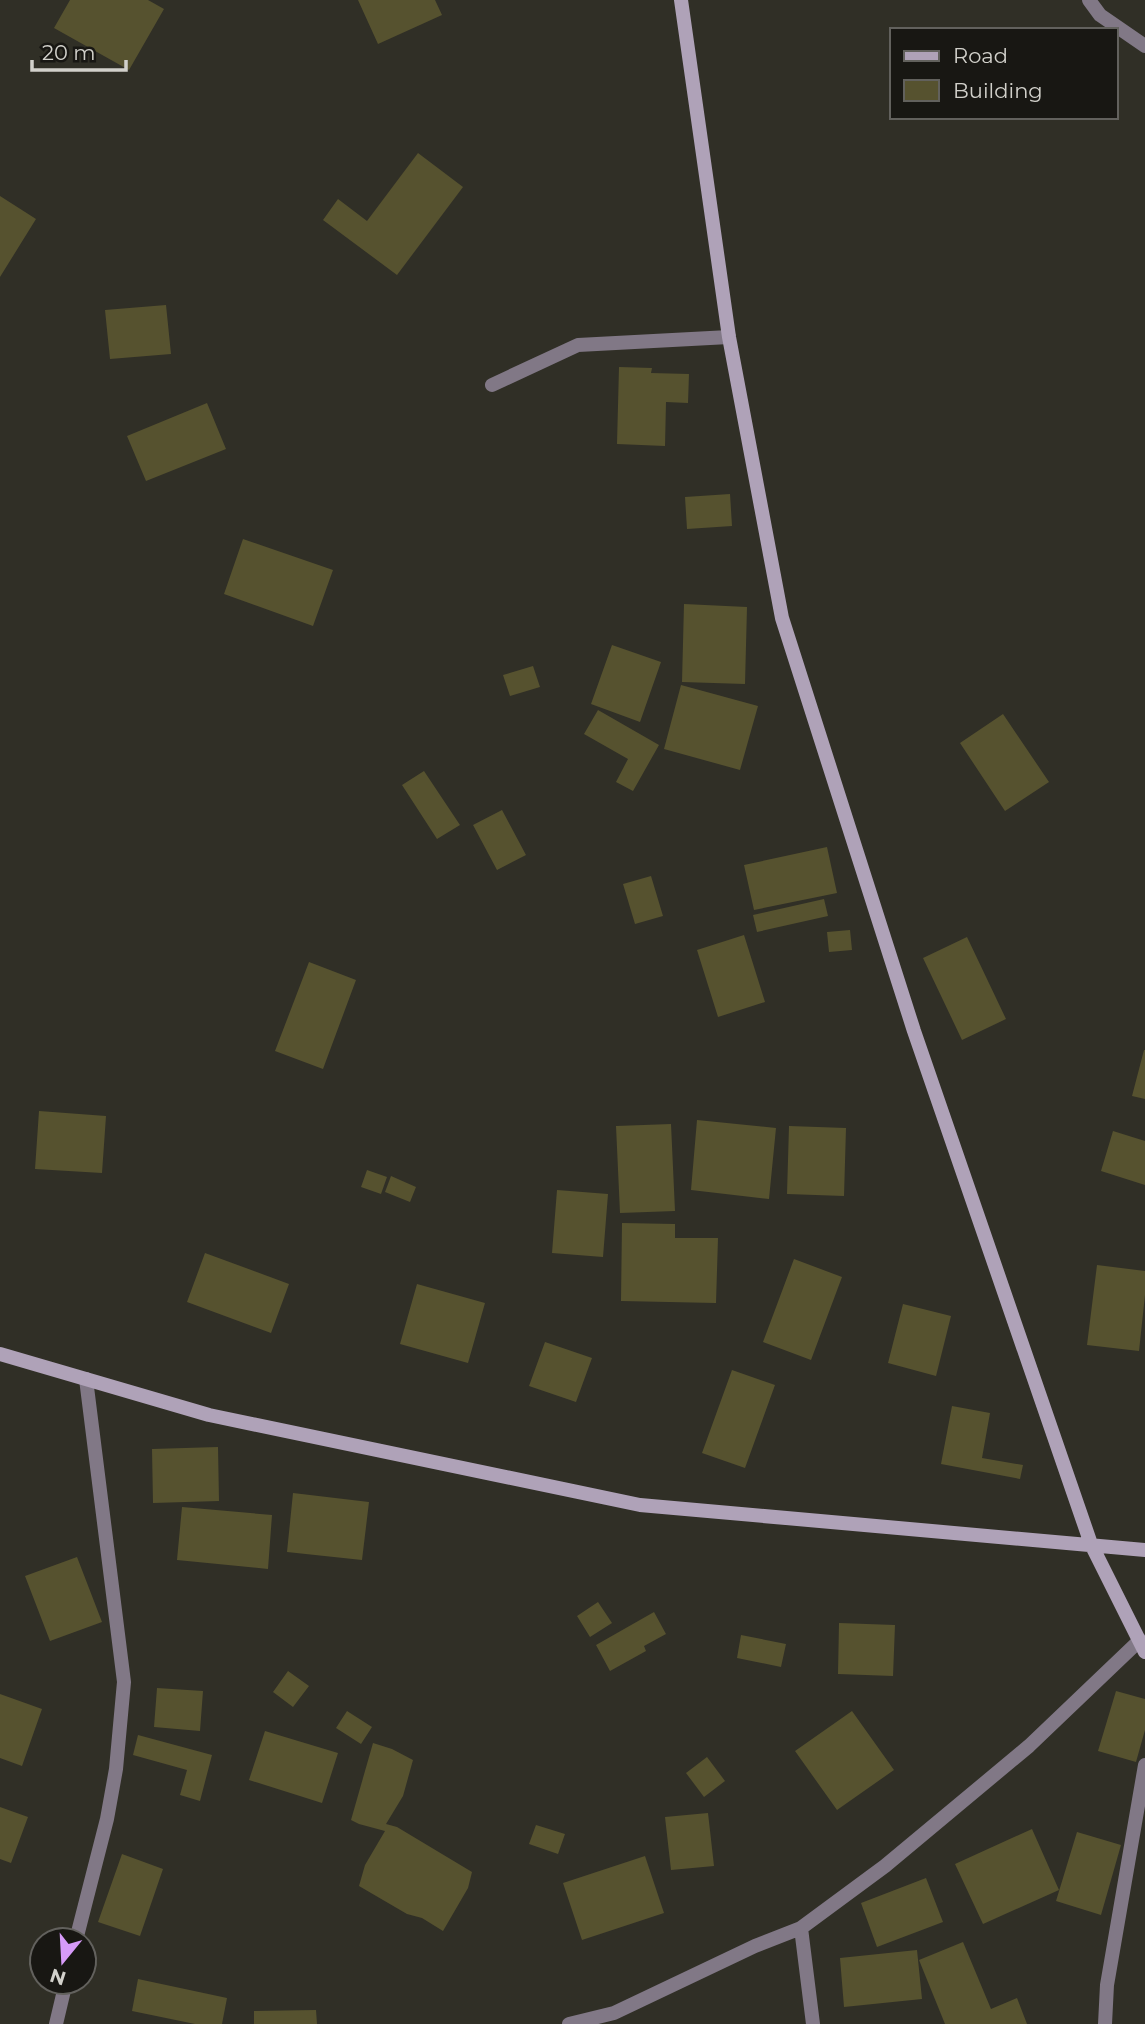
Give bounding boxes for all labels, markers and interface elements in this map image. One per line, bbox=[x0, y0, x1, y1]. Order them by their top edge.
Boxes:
scale bar bbox=[32, 28, 126, 72]
legend bbox=[890, 28, 1117, 119]
text: 20 m bbox=[42, 40, 96, 65]
text: Road bbox=[953, 43, 1008, 68]
text: Building bbox=[953, 78, 1043, 103]
north arrow bbox=[28, 1926, 98, 1996]
text: N bbox=[47, 1963, 69, 1990]

